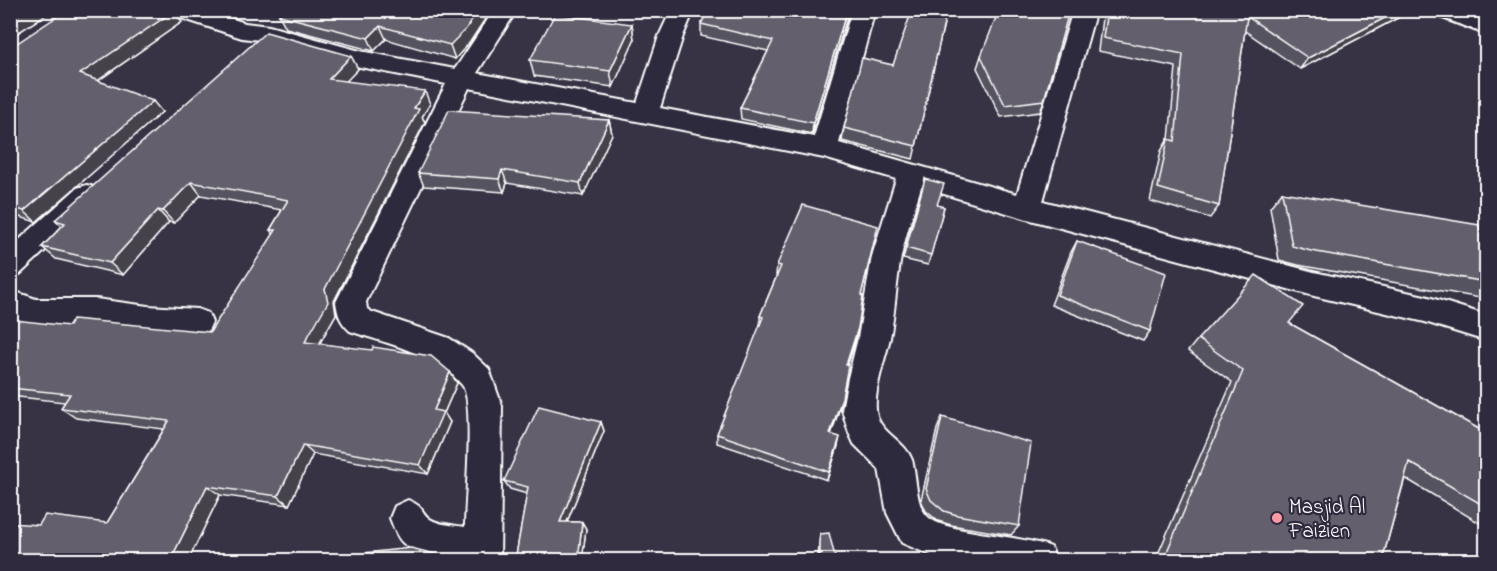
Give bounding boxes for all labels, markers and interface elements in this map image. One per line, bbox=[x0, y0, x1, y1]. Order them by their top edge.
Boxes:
place label: Masjid Al Faizien bbox=[1288, 493, 1365, 547]
marker: Masjid Al Faizien bbox=[1270, 511, 1284, 525]

